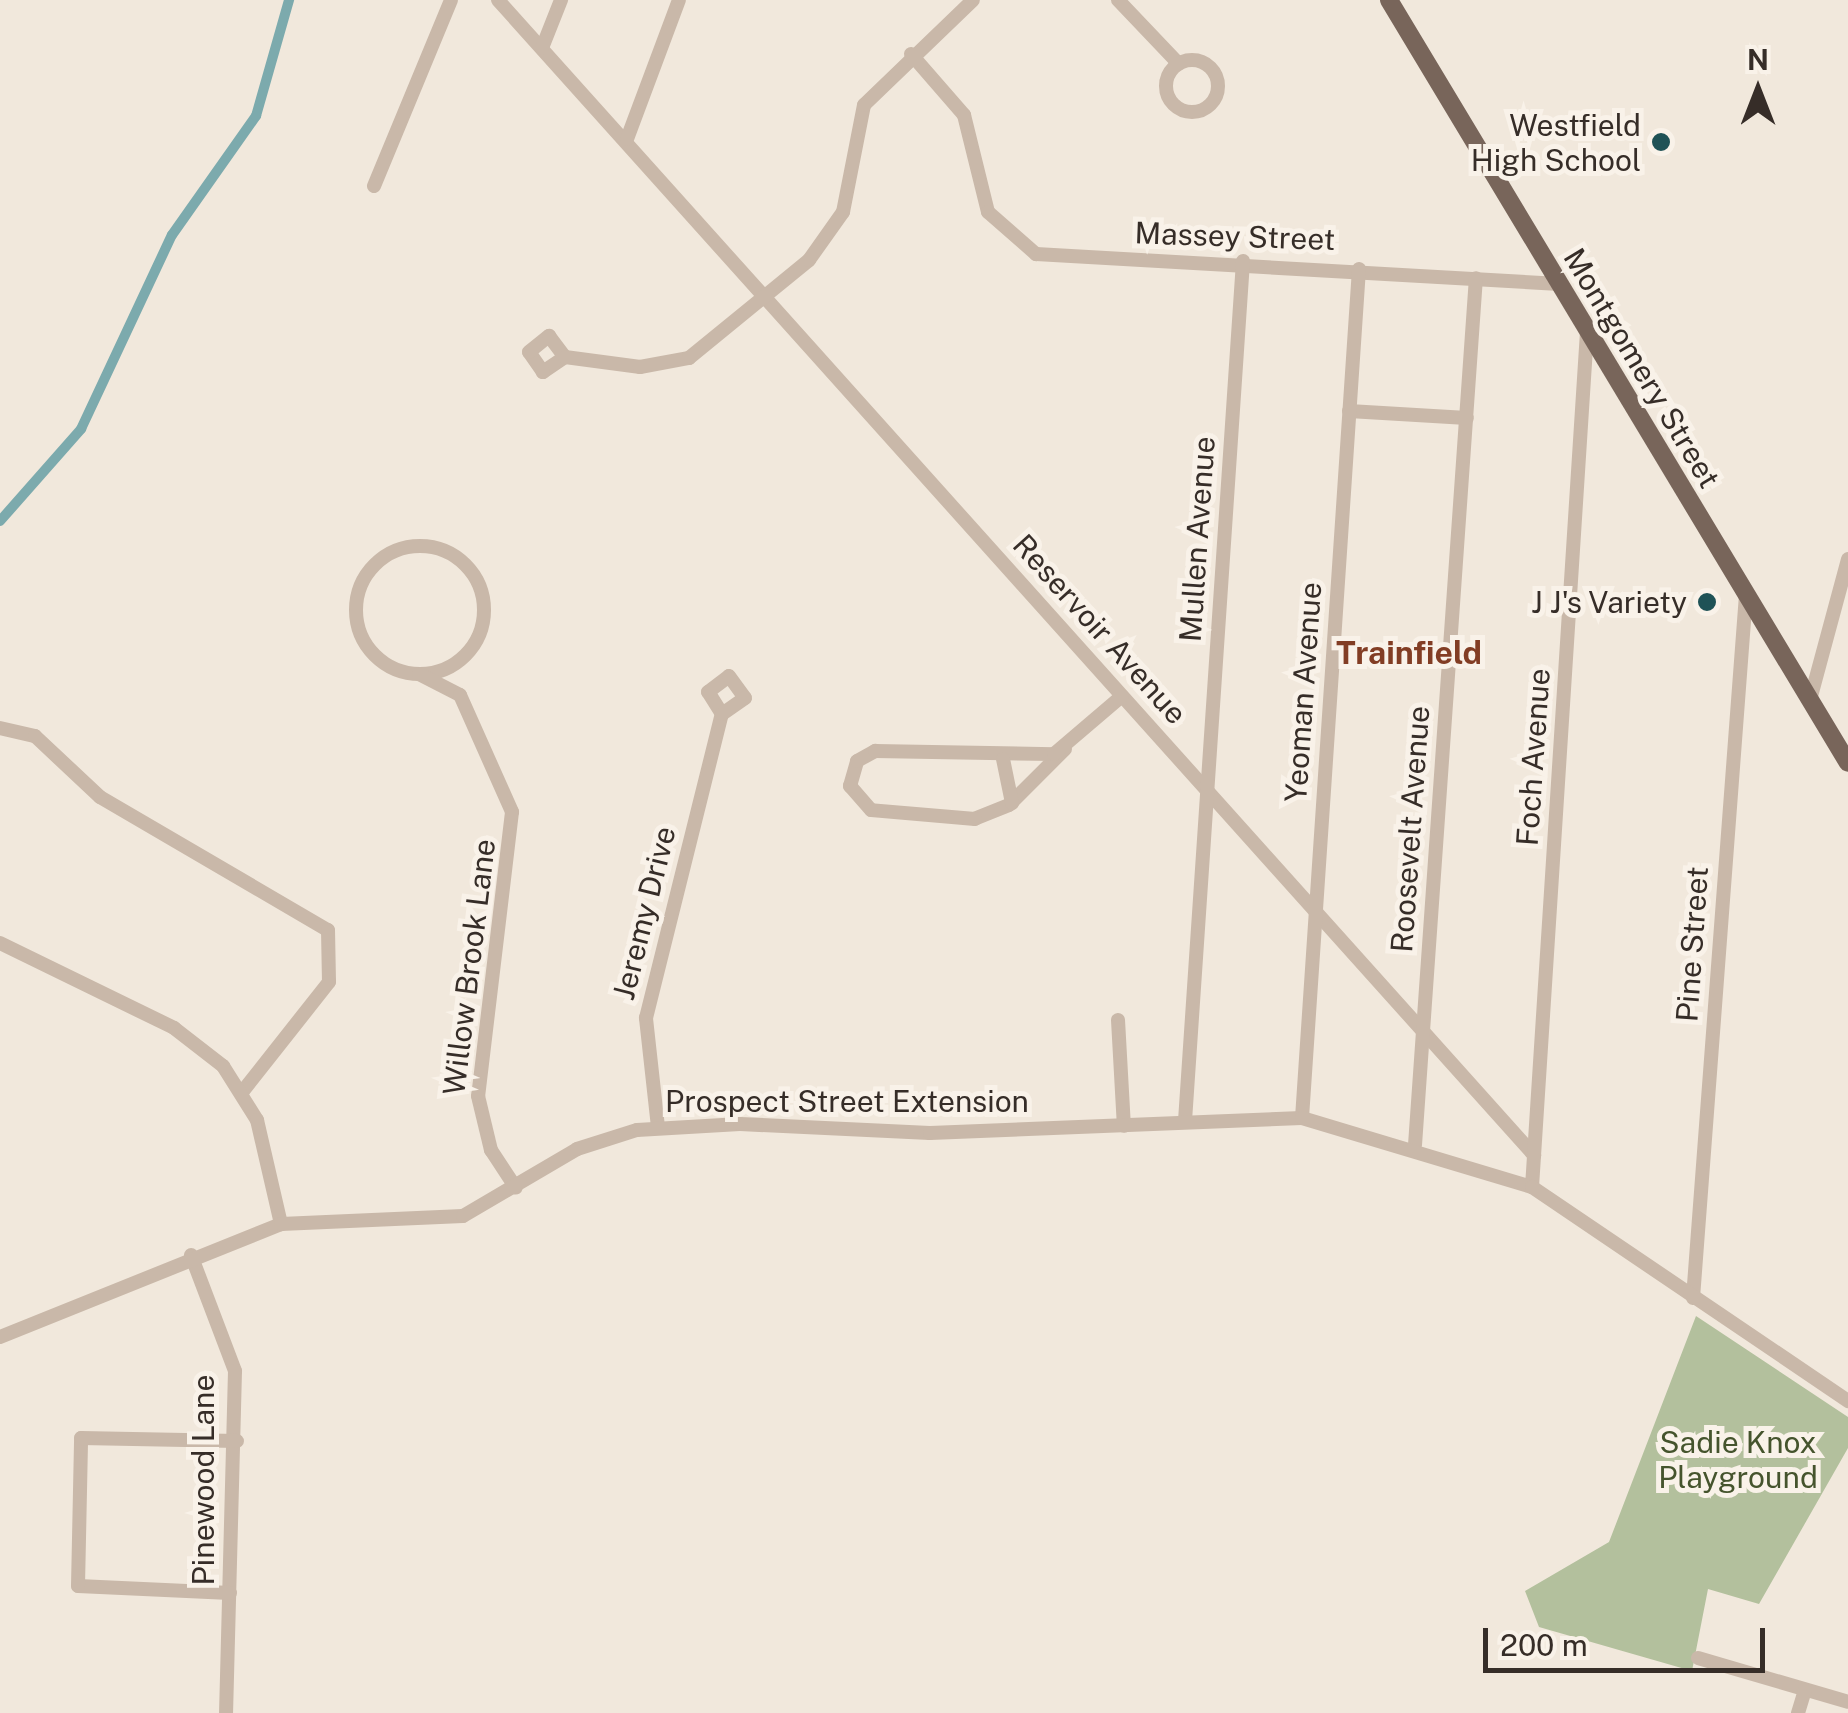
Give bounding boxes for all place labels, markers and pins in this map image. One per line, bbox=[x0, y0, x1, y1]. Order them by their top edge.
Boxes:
place label: Westfield High School bbox=[1471, 107, 1641, 178]
marker: Westfield High School bbox=[1650, 131, 1672, 153]
place label: J J's Variety bbox=[1530, 584, 1687, 620]
marker: J J's Variety bbox=[1696, 591, 1718, 613]

